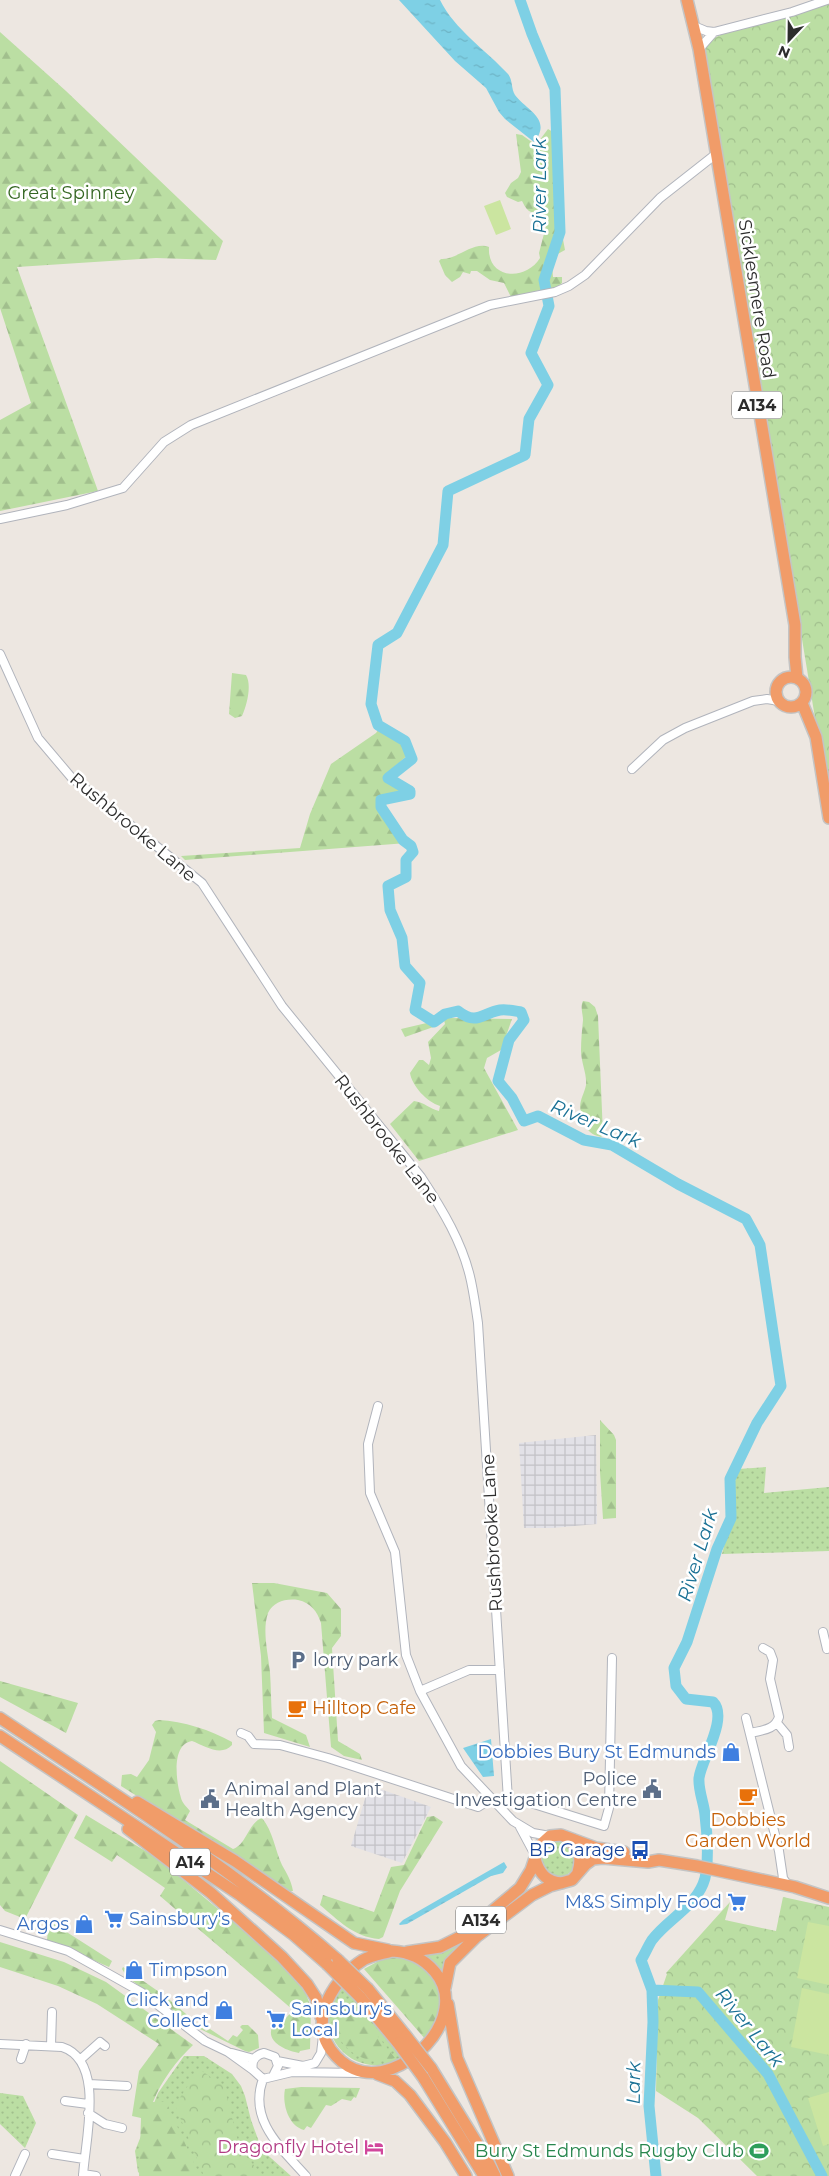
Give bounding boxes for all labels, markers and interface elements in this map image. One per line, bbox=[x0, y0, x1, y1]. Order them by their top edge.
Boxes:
north arrow bbox=[764, 15, 814, 65]
text: N bbox=[776, 42, 793, 63]
water label: River Lark bbox=[528, 137, 551, 234]
park label: Great Spinney bbox=[7, 182, 135, 204]
street label: Sicklesmere Road bbox=[734, 218, 780, 380]
road number: A134 bbox=[732, 392, 782, 418]
street label: Rushbrooke Lane bbox=[65, 768, 201, 886]
street label: Rushbrooke Lane bbox=[330, 1070, 444, 1208]
water label: River Lark bbox=[547, 1094, 645, 1153]
street label: Rushbrooke Lane bbox=[477, 1453, 507, 1612]
water label: River Lark bbox=[673, 1505, 723, 1604]
parking icon: lorry park bbox=[287, 1649, 309, 1671]
place label: lorry park bbox=[313, 1649, 399, 1671]
cafe icon: Hilltop Cafe bbox=[286, 1697, 308, 1719]
place label: Hilltop Cafe bbox=[312, 1697, 416, 1719]
place label: Dobbies Bury St Edmunds bbox=[477, 1741, 716, 1763]
shop icon: Dobbies Bury St Edmunds bbox=[720, 1741, 742, 1763]
place label: Police Investigation Centre bbox=[454, 1768, 637, 1811]
place label: Animal and Plant Health Agency bbox=[225, 1778, 382, 1821]
public building icon: Police Investigation Centre bbox=[641, 1778, 663, 1800]
cafe icon: Dobbies Garden World bbox=[737, 1785, 759, 1807]
public building icon: Animal and Plant Health Agency bbox=[199, 1788, 221, 1810]
place label: Dobbies Garden World bbox=[685, 1809, 811, 1852]
place label: BP Garage bbox=[529, 1839, 625, 1861]
bus stop icon: BP Garage bbox=[629, 1839, 651, 1861]
road number: A14 bbox=[170, 1848, 210, 1875]
place label: M&S Simply Food bbox=[565, 1891, 722, 1913]
supermarket icon: M&S Simply Food bbox=[726, 1891, 748, 1913]
road number: A134 bbox=[456, 1906, 506, 1934]
supermarket icon: Sainsbury's bbox=[103, 1908, 125, 1930]
place label: Sainsbury's bbox=[129, 1908, 230, 1930]
place label: Argos bbox=[17, 1913, 69, 1935]
shop icon: Argos bbox=[73, 1913, 95, 1935]
shop icon: Timpson bbox=[123, 1959, 145, 1981]
place label: Timpson bbox=[149, 1959, 228, 1981]
water label: River Lark bbox=[711, 1983, 789, 2072]
place label: Click and Collect bbox=[126, 1989, 209, 2032]
place label: Sainsbury's Local bbox=[291, 1998, 392, 2041]
shop icon: Click and Collect bbox=[213, 1999, 235, 2021]
supermarket icon: Sainsbury's Local bbox=[265, 2008, 287, 2030]
water label: Lark bbox=[622, 2061, 645, 2105]
place label: Dragonfly Hotel bbox=[217, 2136, 359, 2158]
hotel icon: Dragonfly Hotel bbox=[363, 2136, 385, 2158]
place label: Bury St Edmunds Rugby Club bbox=[475, 2140, 744, 2162]
sports icon: Bury St Edmunds Rugby Club bbox=[748, 2140, 770, 2162]

